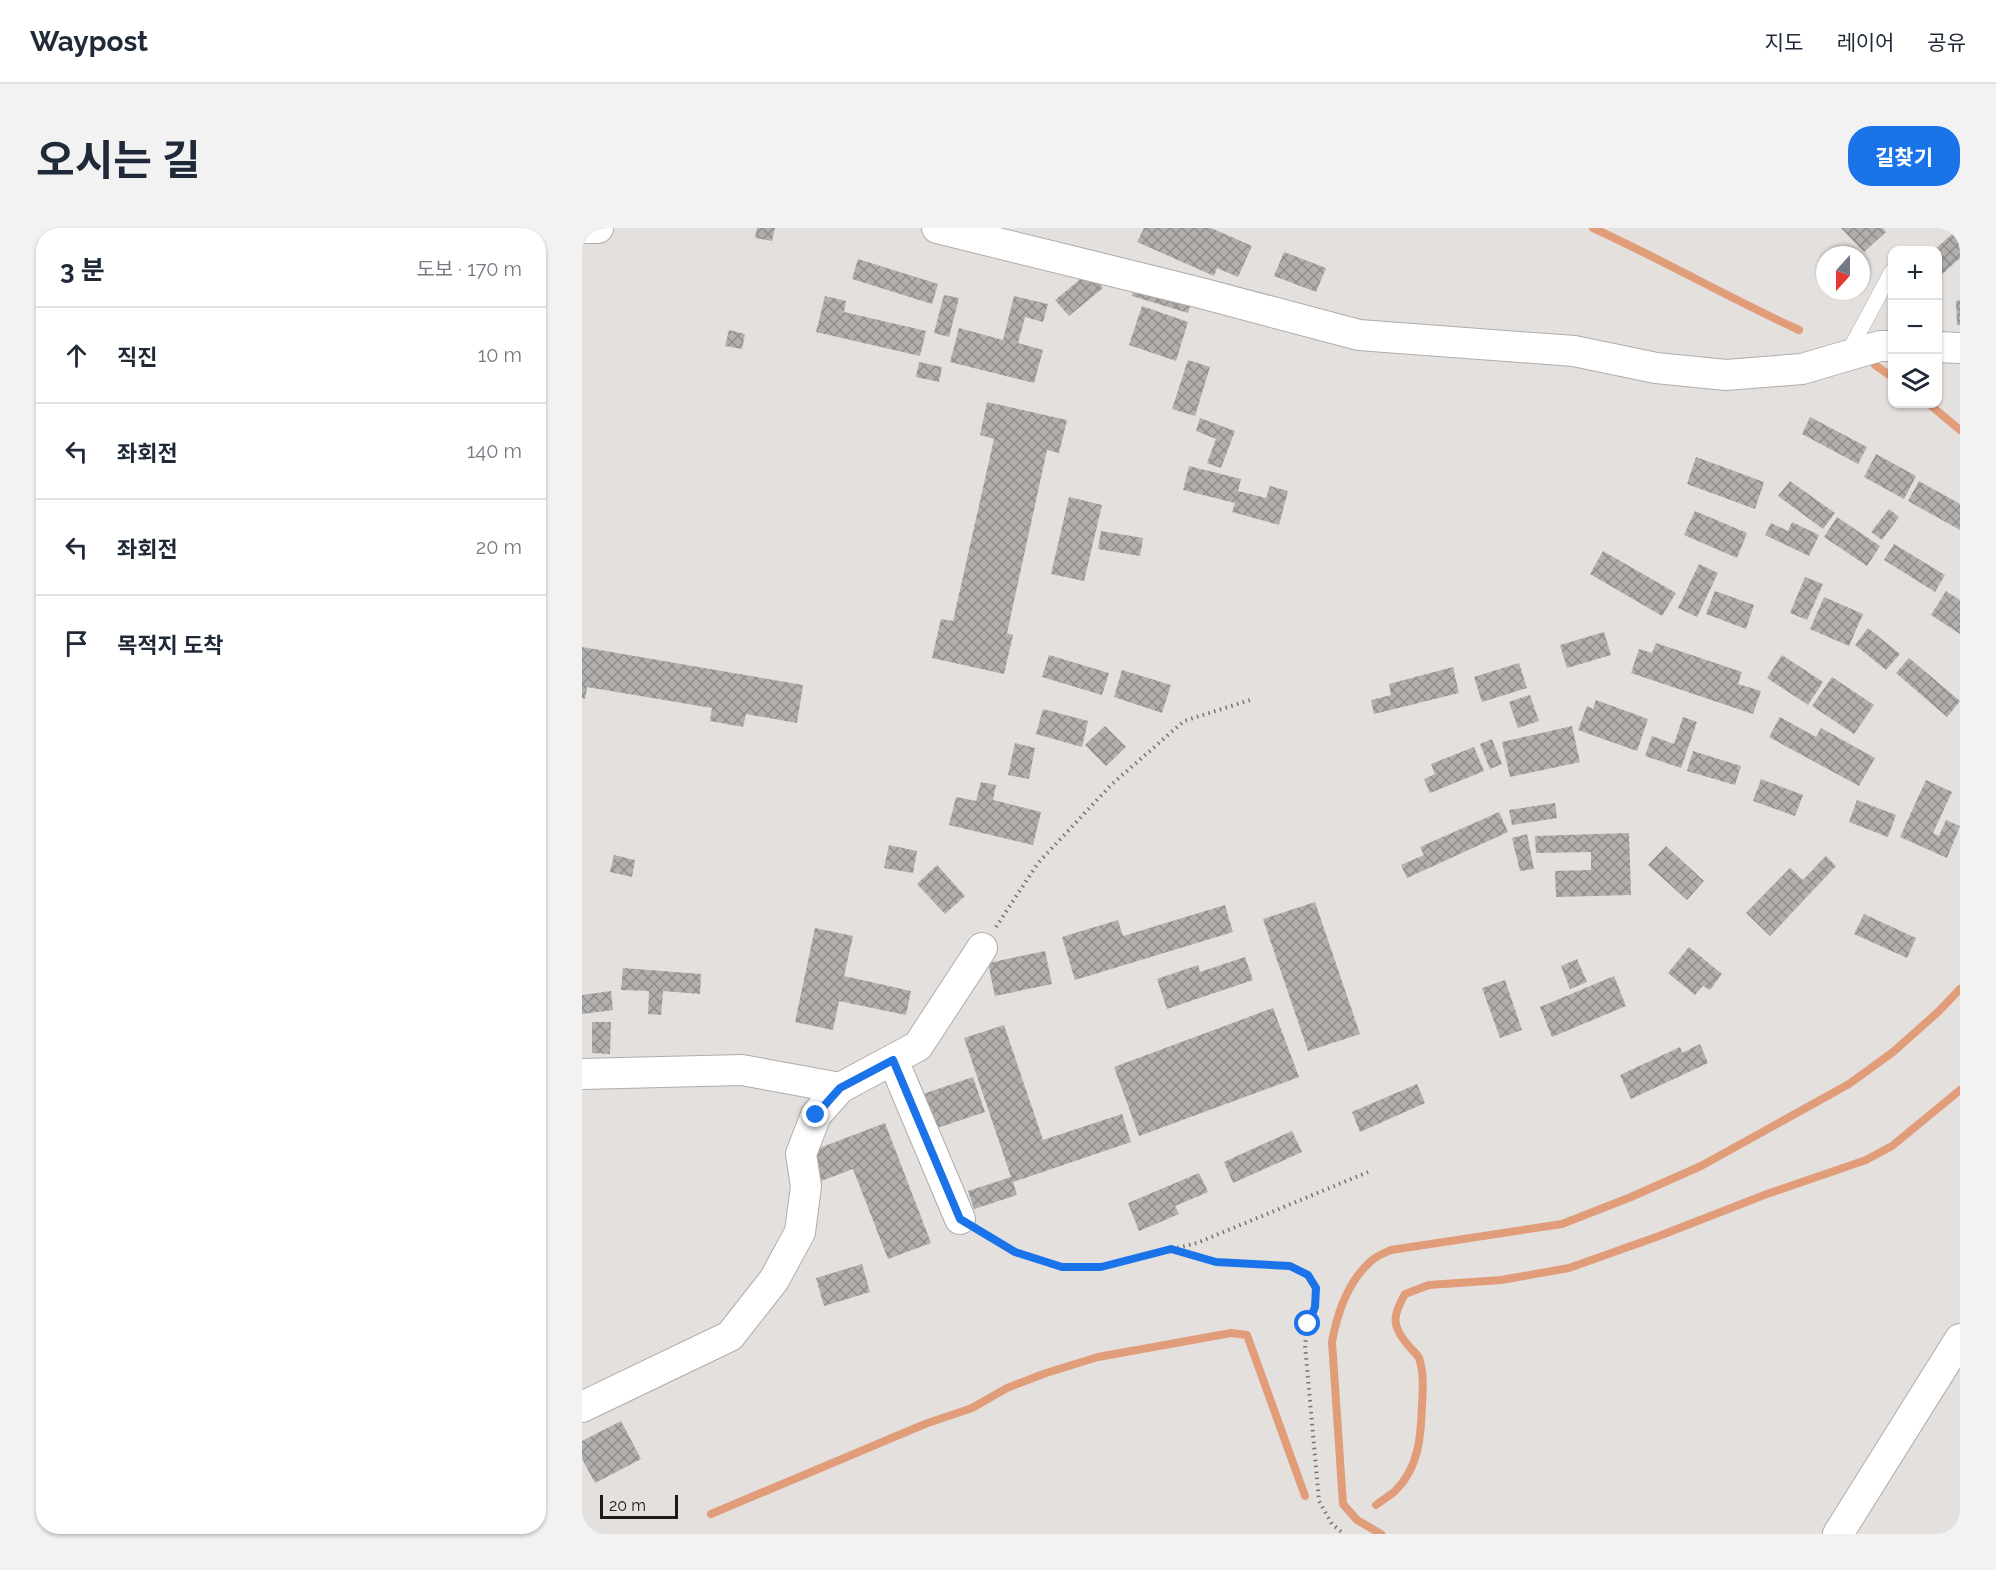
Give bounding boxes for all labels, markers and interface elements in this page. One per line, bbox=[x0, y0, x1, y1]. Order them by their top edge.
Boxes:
text: Waypost bbox=[30, 25, 148, 58]
text: 지도 bbox=[1765, 30, 1803, 55]
text: 레이어 bbox=[1836, 30, 1894, 55]
text: 공유 bbox=[1927, 30, 1966, 55]
button: 길찾기 bbox=[1848, 126, 1960, 186]
text: 오시는 길 bbox=[36, 136, 201, 185]
north arrow bbox=[1816, 246, 1870, 300]
map controls bbox=[1888, 246, 1942, 408]
button: + bbox=[1888, 246, 1942, 300]
text: 3 분 bbox=[60, 255, 105, 285]
text: 도보 · 170 m bbox=[416, 257, 522, 281]
button: − bbox=[1888, 300, 1942, 354]
icon: ahead bbox=[60, 339, 93, 372]
text: 10 m bbox=[478, 343, 522, 367]
text: 직진 bbox=[117, 344, 157, 370]
button: layers bbox=[1888, 354, 1942, 408]
icon: left bbox=[60, 435, 93, 468]
text: 140 m bbox=[467, 439, 522, 463]
text: 좌회전 bbox=[117, 440, 178, 466]
icon: left bbox=[60, 531, 93, 564]
text: 20 m bbox=[476, 535, 522, 559]
text: 좌회전 bbox=[117, 536, 178, 562]
icon: arrive bbox=[60, 627, 93, 660]
text: 목적지 도착 bbox=[117, 632, 223, 658]
route end bbox=[802, 1101, 828, 1127]
route start bbox=[1294, 1310, 1320, 1336]
scale bar bbox=[600, 1492, 678, 1520]
text: 20 m bbox=[609, 1496, 646, 1515]

